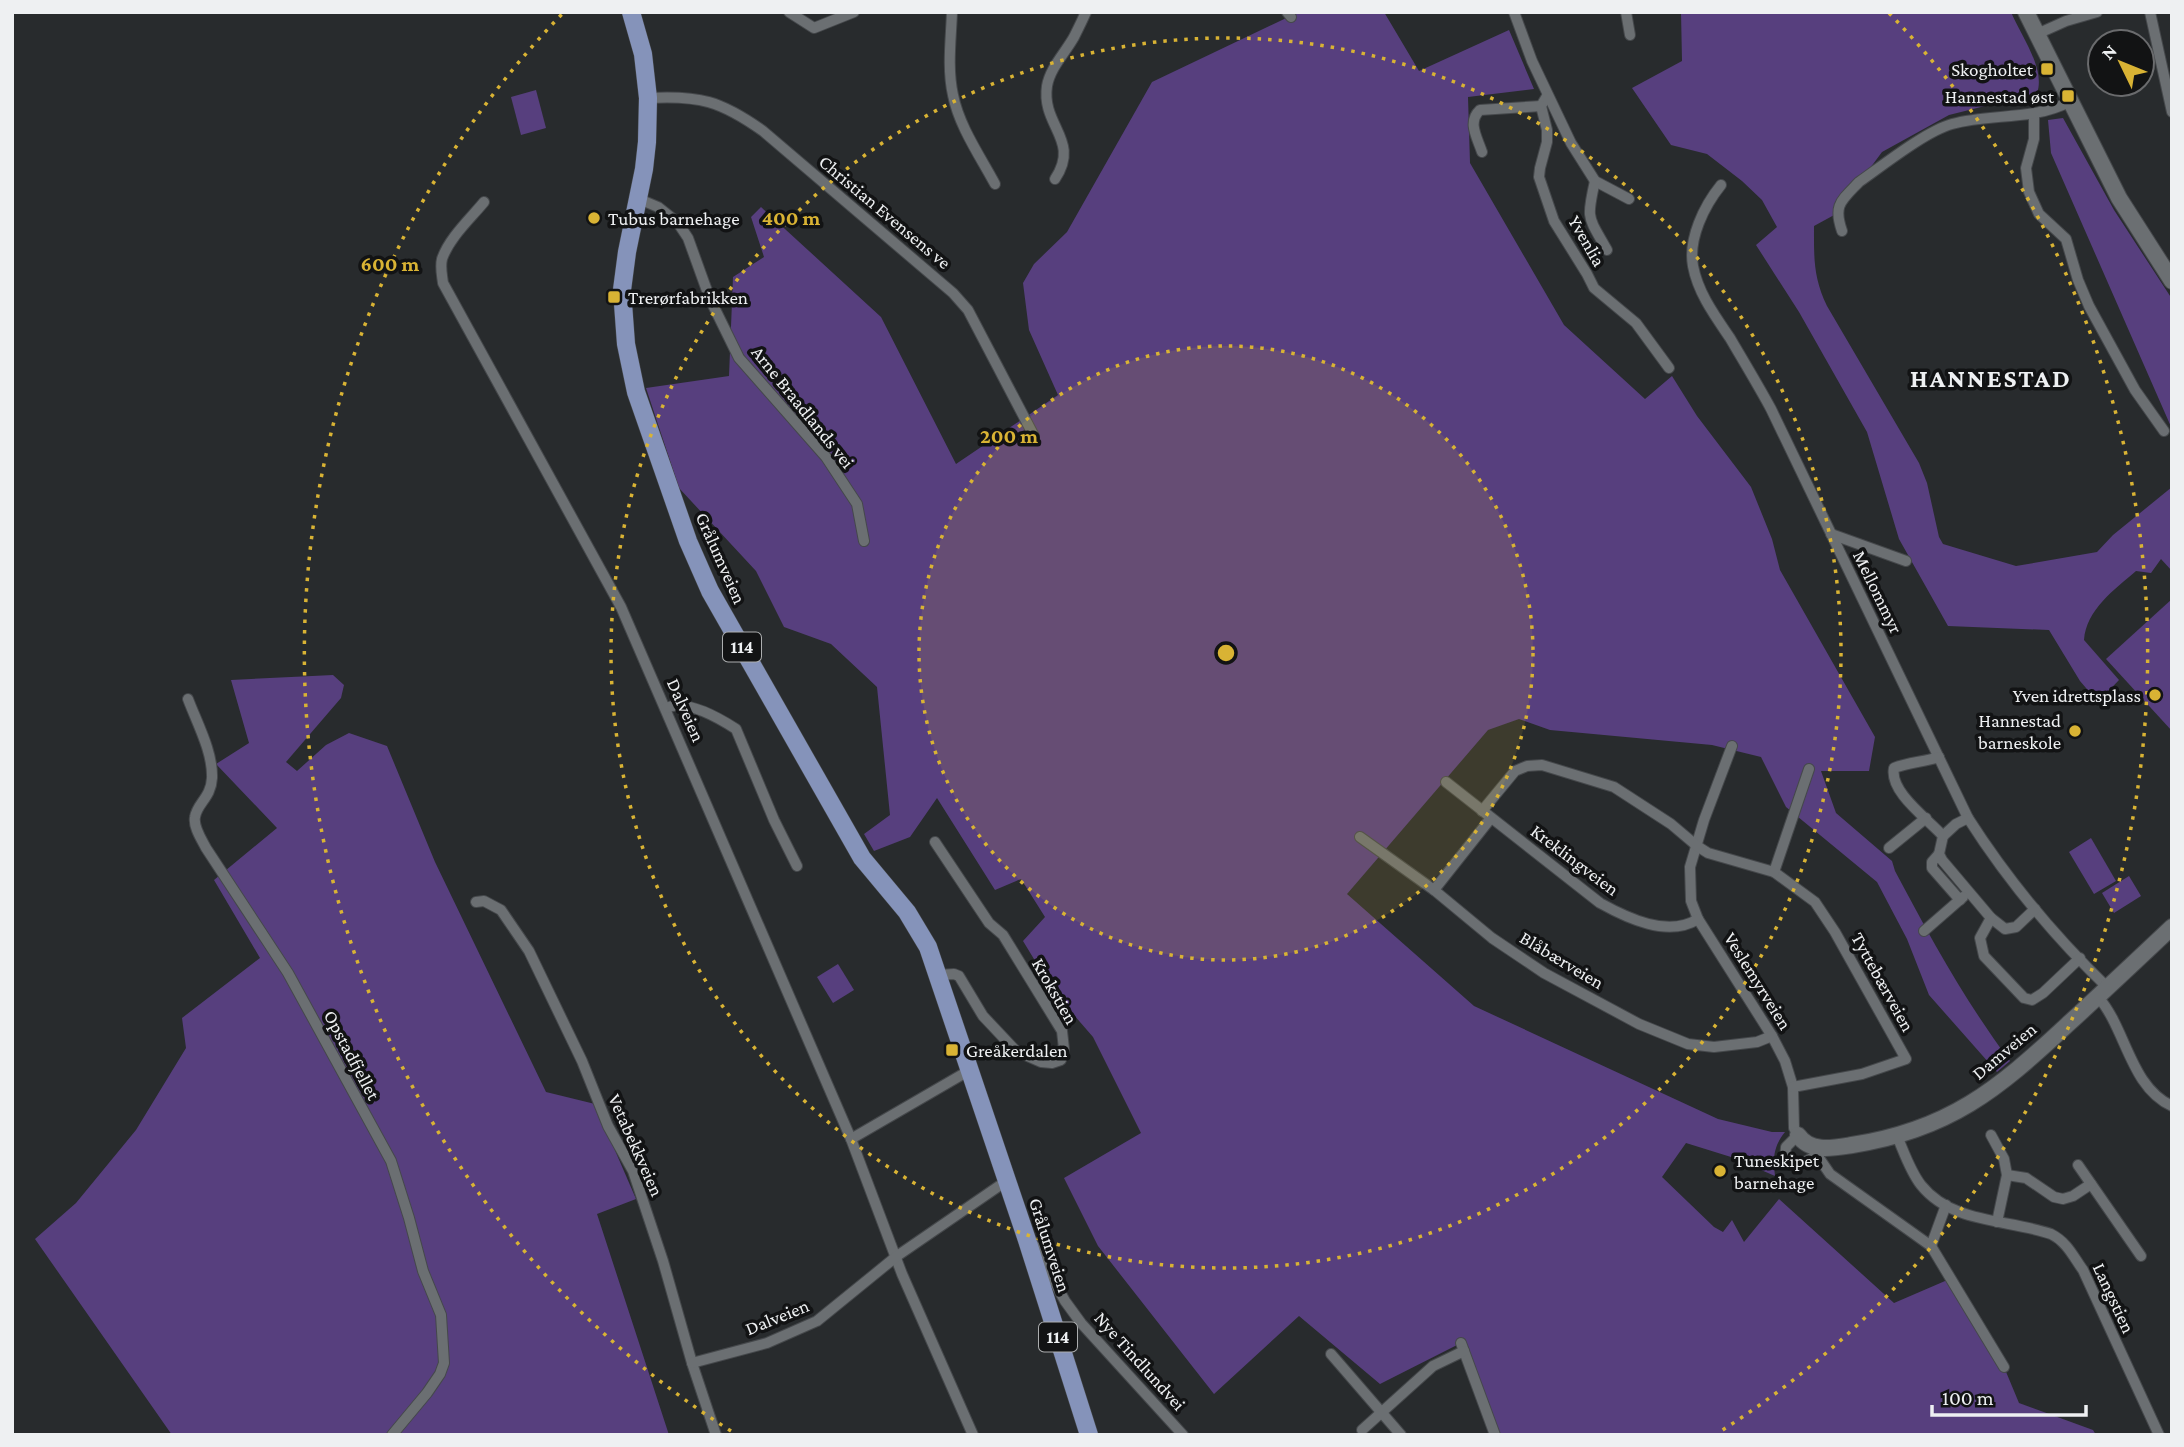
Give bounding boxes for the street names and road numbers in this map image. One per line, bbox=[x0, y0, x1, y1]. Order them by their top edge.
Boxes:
street label: Christian Evensens ve bbox=[815, 151, 955, 273]
street label: Yvenlia bbox=[1564, 212, 1610, 270]
street label: Arne Braadlands vei bbox=[747, 342, 859, 472]
street label: Grålumveien bbox=[691, 509, 751, 607]
street label: Mellommyr bbox=[1849, 547, 1907, 637]
road number: 114 bbox=[723, 632, 761, 662]
street label: Dalveien bbox=[663, 675, 709, 745]
street label: Kreklingveien bbox=[1527, 820, 1623, 900]
street label: Blåbærveien bbox=[1516, 927, 1608, 993]
street label: Veslemyrveien bbox=[1720, 929, 1796, 1033]
street label: Tyttebærveien bbox=[1847, 929, 1919, 1035]
street label: Krokstien bbox=[1028, 954, 1082, 1028]
street label: Opstadfjellet bbox=[319, 1007, 385, 1104]
street label: Damveien bbox=[1968, 1018, 2040, 1084]
street label: Vetabekkveien bbox=[604, 1091, 668, 1199]
street label: Grålumveien bbox=[1025, 1195, 1075, 1295]
street label: Langstien bbox=[2089, 1260, 2139, 1336]
street label: Dalveien bbox=[742, 1295, 812, 1339]
street label: Nye Tindlundvei bbox=[1090, 1307, 1190, 1415]
road number: 114 bbox=[1039, 1322, 1077, 1352]

